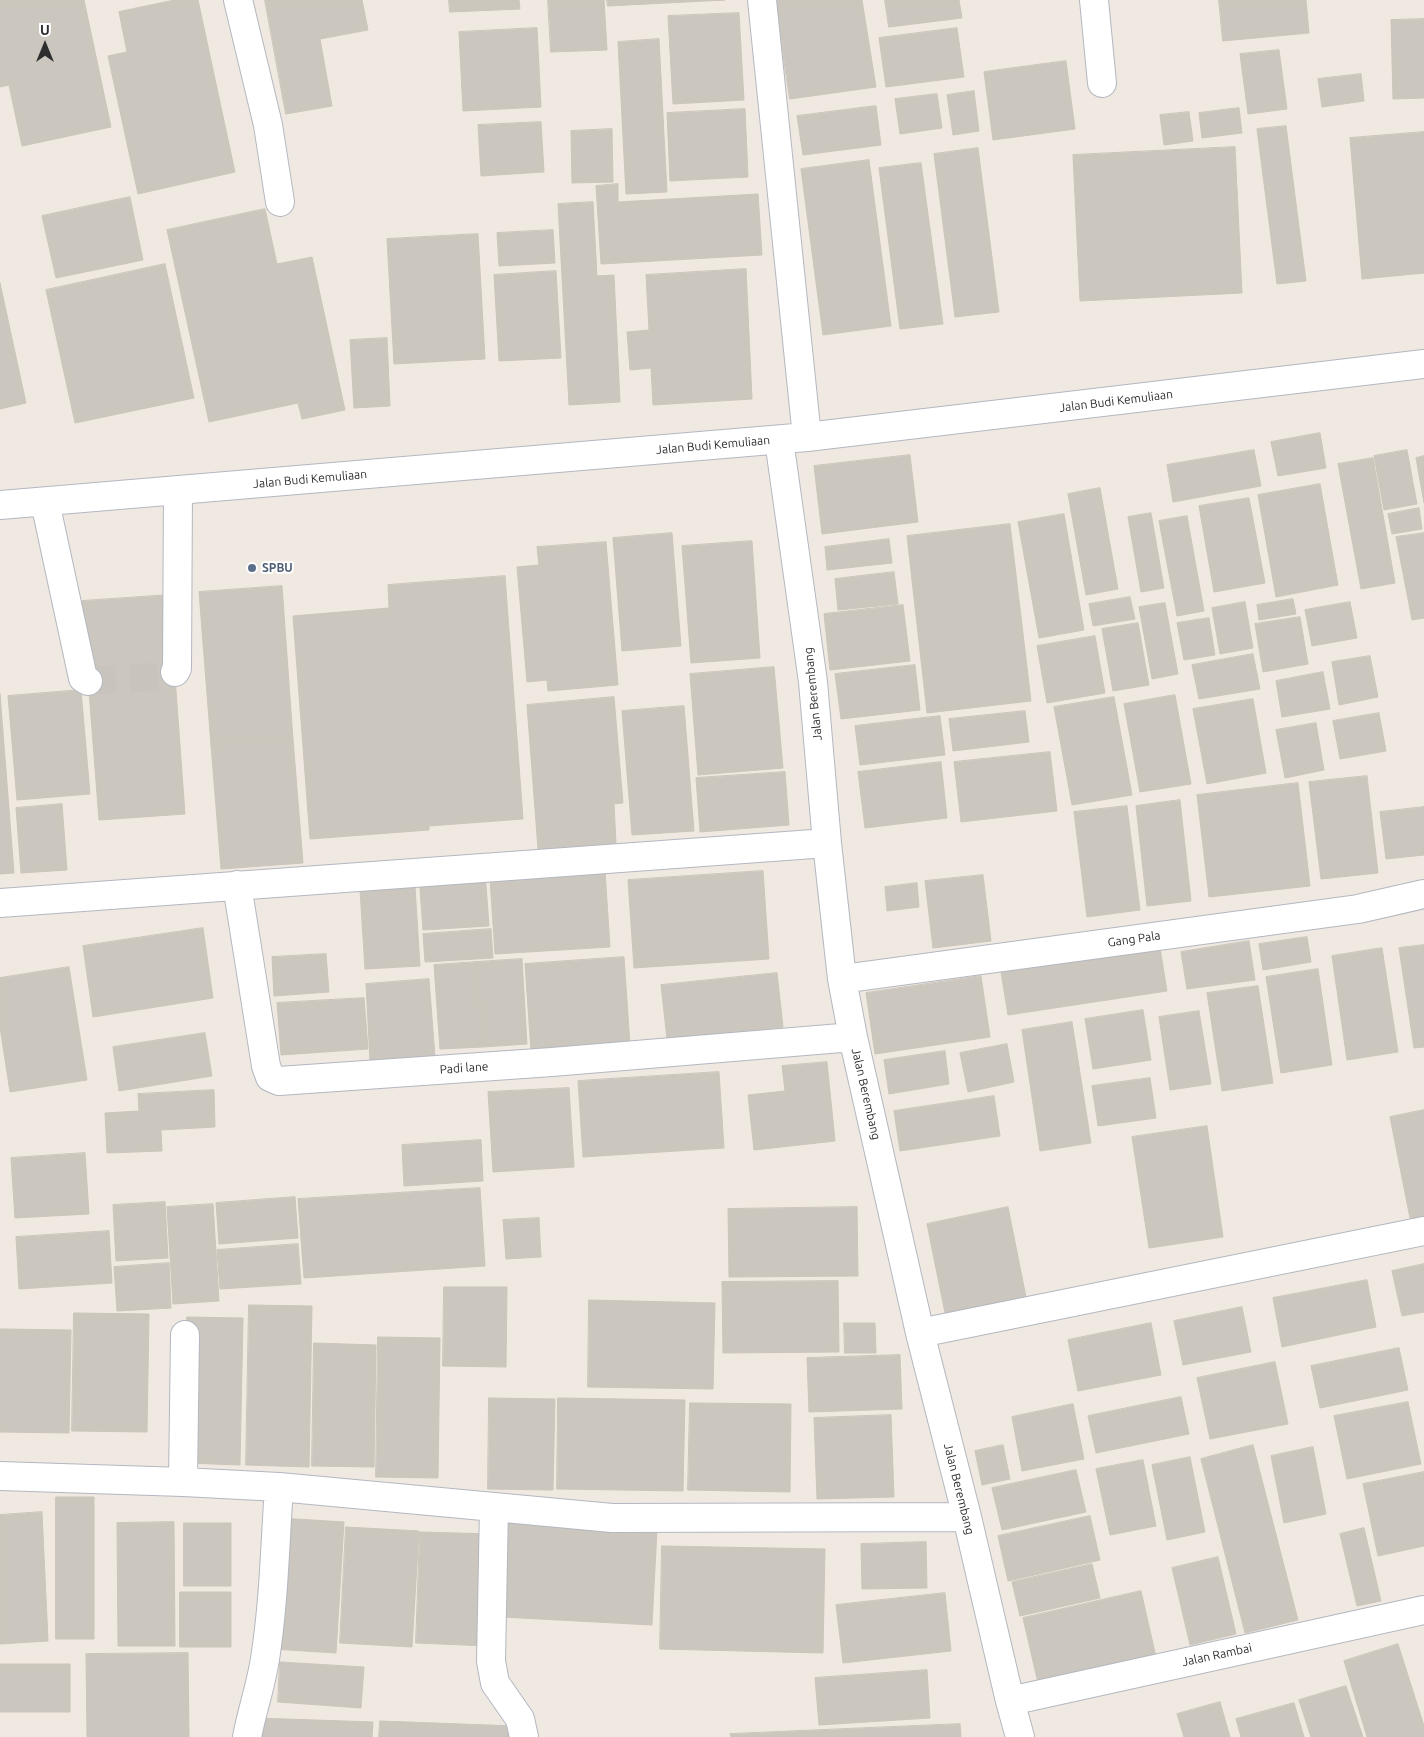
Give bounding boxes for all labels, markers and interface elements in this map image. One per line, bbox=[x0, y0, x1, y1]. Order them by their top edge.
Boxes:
north arrow bbox=[20, 20, 70, 70]
text: U bbox=[40, 22, 50, 38]
street label: Jalan Budi Kemuliaan bbox=[1058, 387, 1174, 415]
street label: Jalan Budi Kemuliaan bbox=[655, 433, 771, 457]
street label: Jalan Budi Kemuliaan bbox=[252, 467, 368, 491]
place label: SPBU bbox=[262, 561, 293, 575]
marker: SPBU bbox=[246, 562, 258, 574]
street label: Jalan Berembang bbox=[801, 647, 825, 741]
street label: Gang Pala bbox=[1107, 928, 1161, 950]
street label: Jalan Berembang bbox=[848, 1047, 884, 1141]
street label: Padi lane bbox=[439, 1059, 489, 1077]
street label: Jalan Berembang bbox=[941, 1442, 977, 1536]
street label: Jalan Rambai bbox=[1181, 1641, 1253, 1669]

